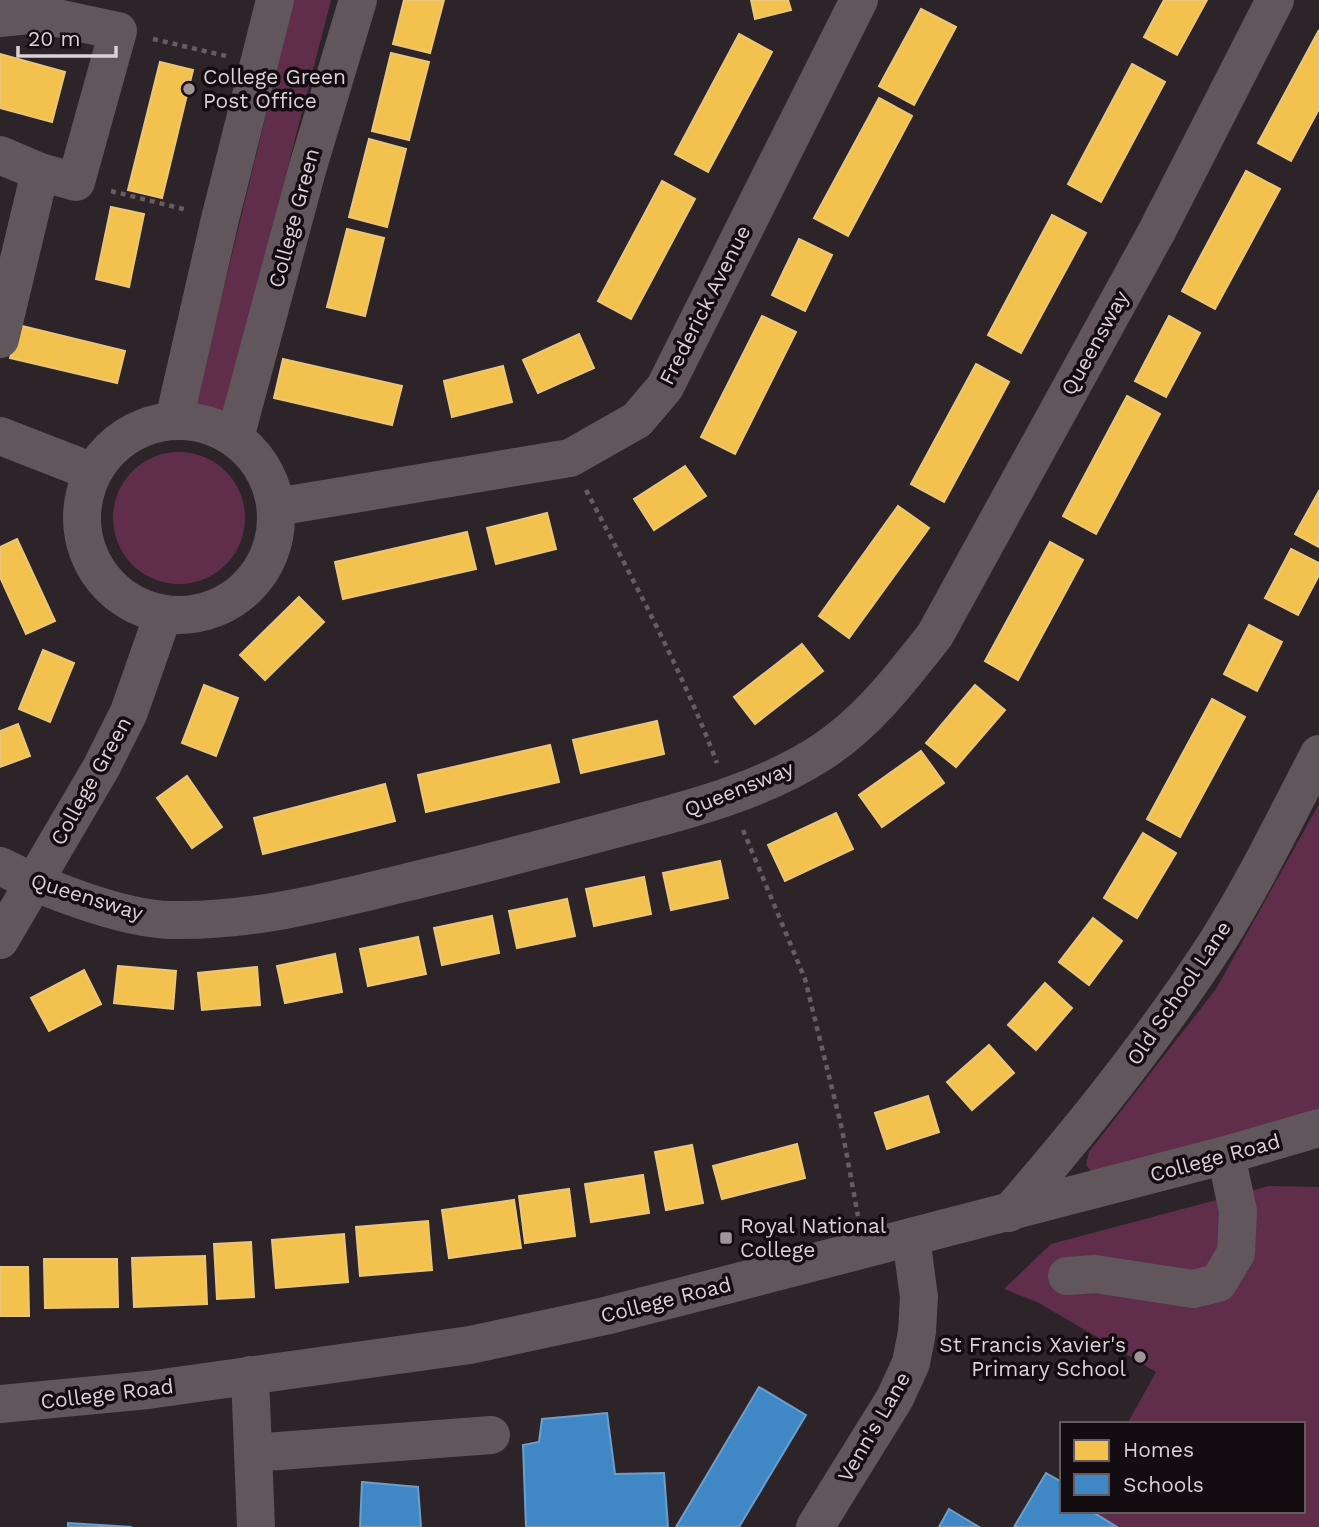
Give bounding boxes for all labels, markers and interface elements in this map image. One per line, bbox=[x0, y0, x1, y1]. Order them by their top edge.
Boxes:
scale bar bbox=[18, 14, 116, 58]
text: 20 m bbox=[28, 26, 80, 51]
place label: College Green Post Office bbox=[203, 64, 346, 113]
marker: College Green Post Office bbox=[181, 81, 197, 97]
street label: College Green bbox=[263, 146, 324, 290]
street label: Frederick Avenue bbox=[654, 221, 756, 389]
street label: Queensway bbox=[1056, 286, 1134, 399]
street label: College Green bbox=[45, 712, 136, 849]
street label: Queensway bbox=[680, 755, 797, 822]
street label: Queensway bbox=[28, 868, 146, 925]
street label: Old School Lane bbox=[1121, 916, 1236, 1069]
street label: College Road bbox=[1147, 1128, 1283, 1187]
place label: Royal National College bbox=[740, 1213, 887, 1262]
marker: Royal National College bbox=[718, 1230, 734, 1246]
street label: College Road bbox=[598, 1271, 734, 1328]
place label: St Francis Xavier's Primary School bbox=[939, 1332, 1127, 1381]
marker: St Francis Xavier's Primary School bbox=[1132, 1349, 1148, 1365]
street label: Venn's Lane bbox=[832, 1367, 915, 1486]
street label: College Road bbox=[39, 1373, 175, 1414]
legend bbox=[1060, 1422, 1305, 1513]
text: Homes bbox=[1123, 1437, 1194, 1462]
text: Schools bbox=[1123, 1472, 1204, 1497]

